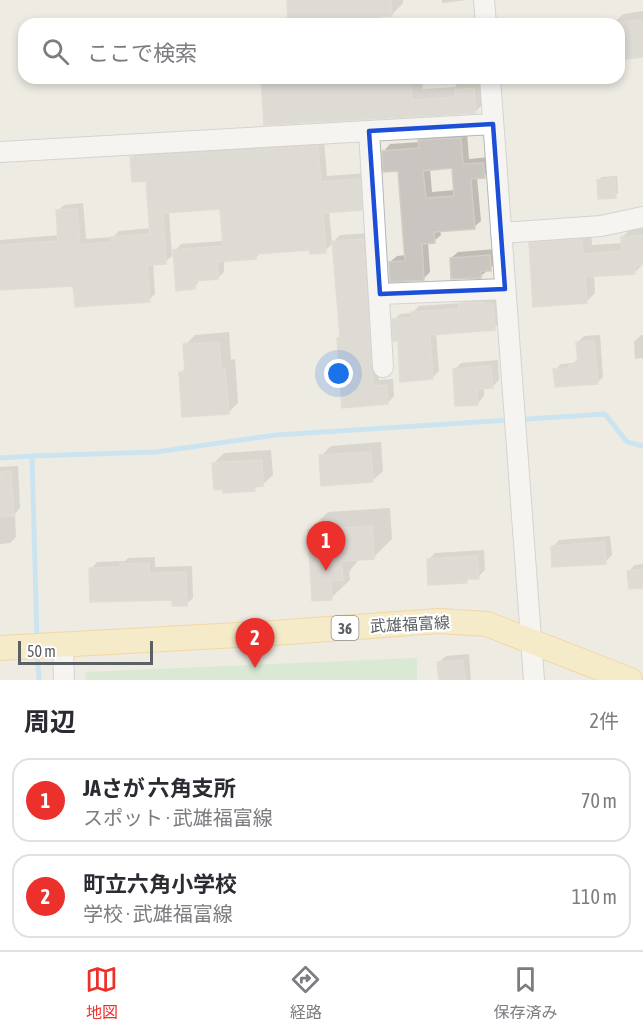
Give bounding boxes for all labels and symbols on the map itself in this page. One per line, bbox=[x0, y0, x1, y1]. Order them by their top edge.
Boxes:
your location bbox=[324, 359, 353, 388]
pin: 1 bbox=[306, 522, 346, 571]
street label: 武雄福富線 bbox=[370, 613, 450, 635]
road number: 36 bbox=[332, 616, 358, 640]
pin: 2 bbox=[236, 618, 274, 668]
scale bar bbox=[18, 638, 153, 666]

